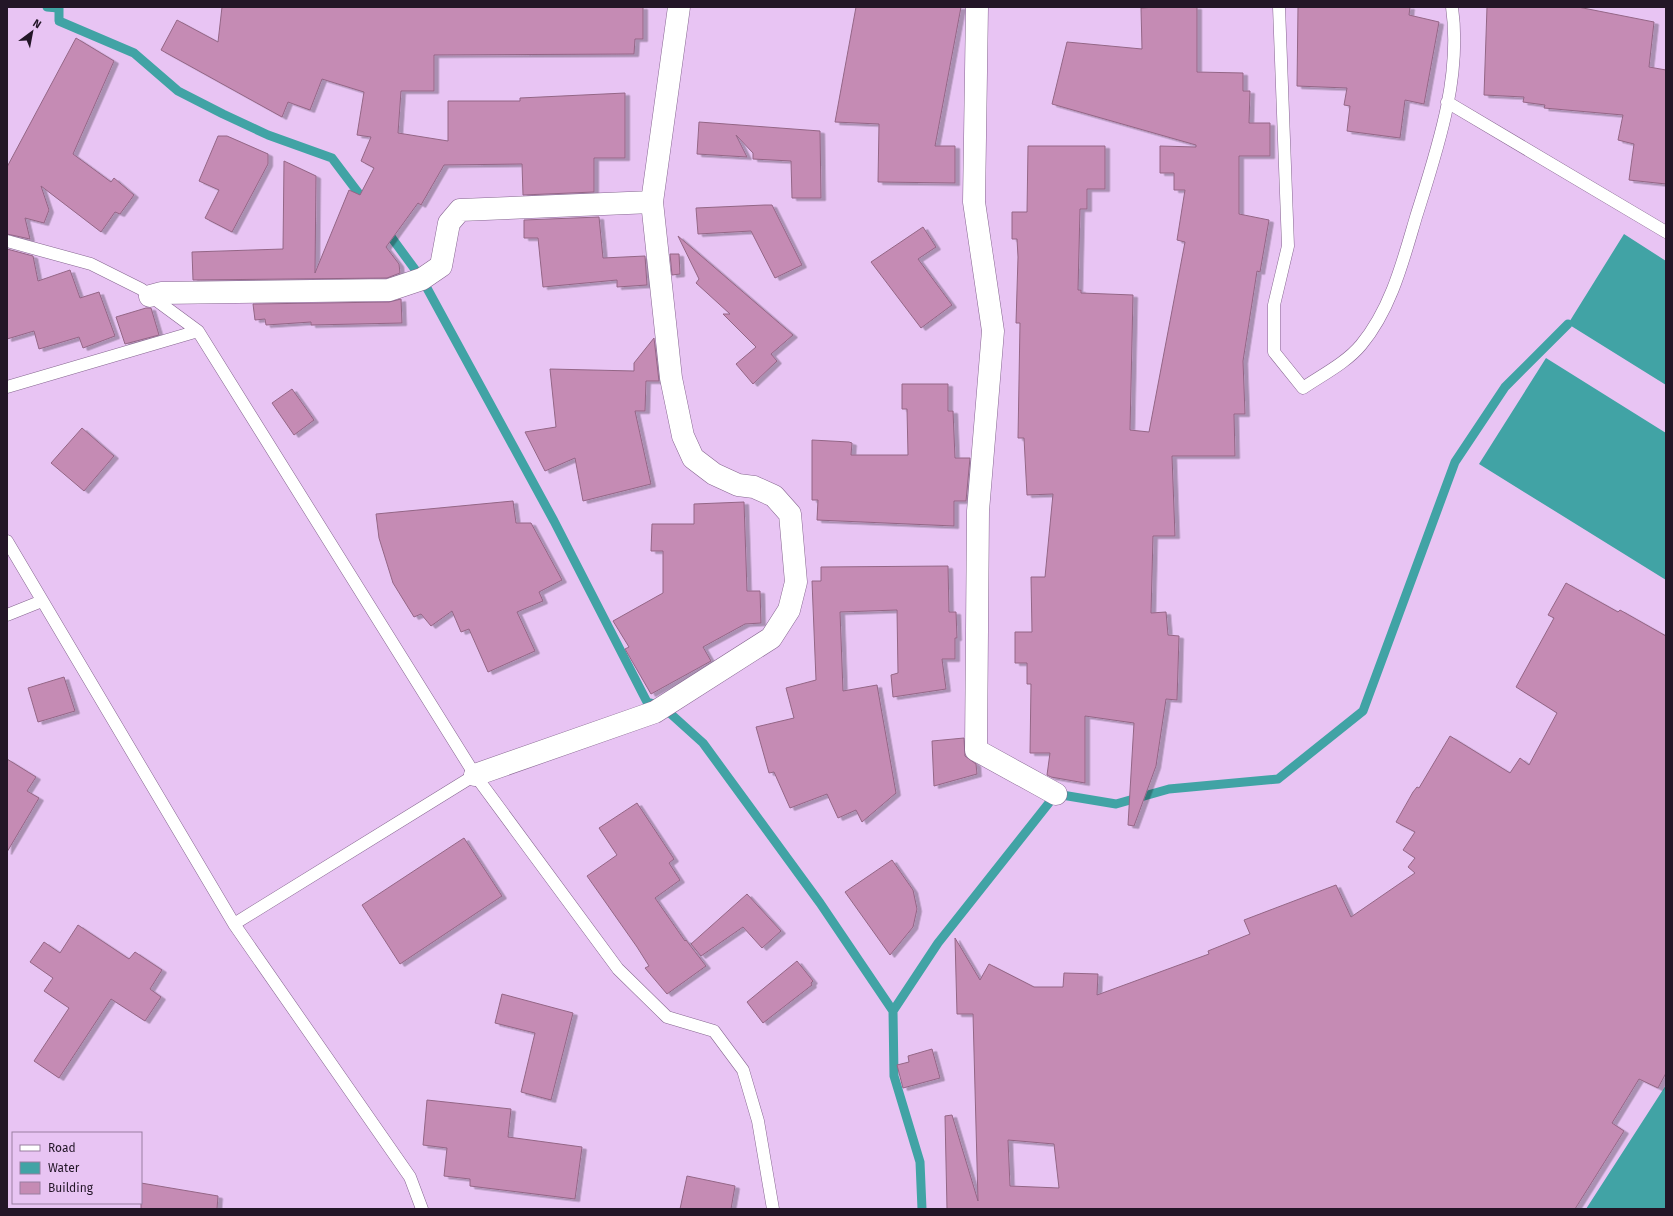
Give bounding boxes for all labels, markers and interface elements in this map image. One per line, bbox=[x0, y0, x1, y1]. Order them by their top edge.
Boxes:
north arrow bbox=[12, 12, 52, 52]
text: N bbox=[30, 16, 44, 31]
legend bbox=[12, 1132, 142, 1204]
text: Road bbox=[48, 1141, 76, 1155]
text: Water bbox=[48, 1161, 80, 1175]
text: Building bbox=[48, 1181, 94, 1195]

